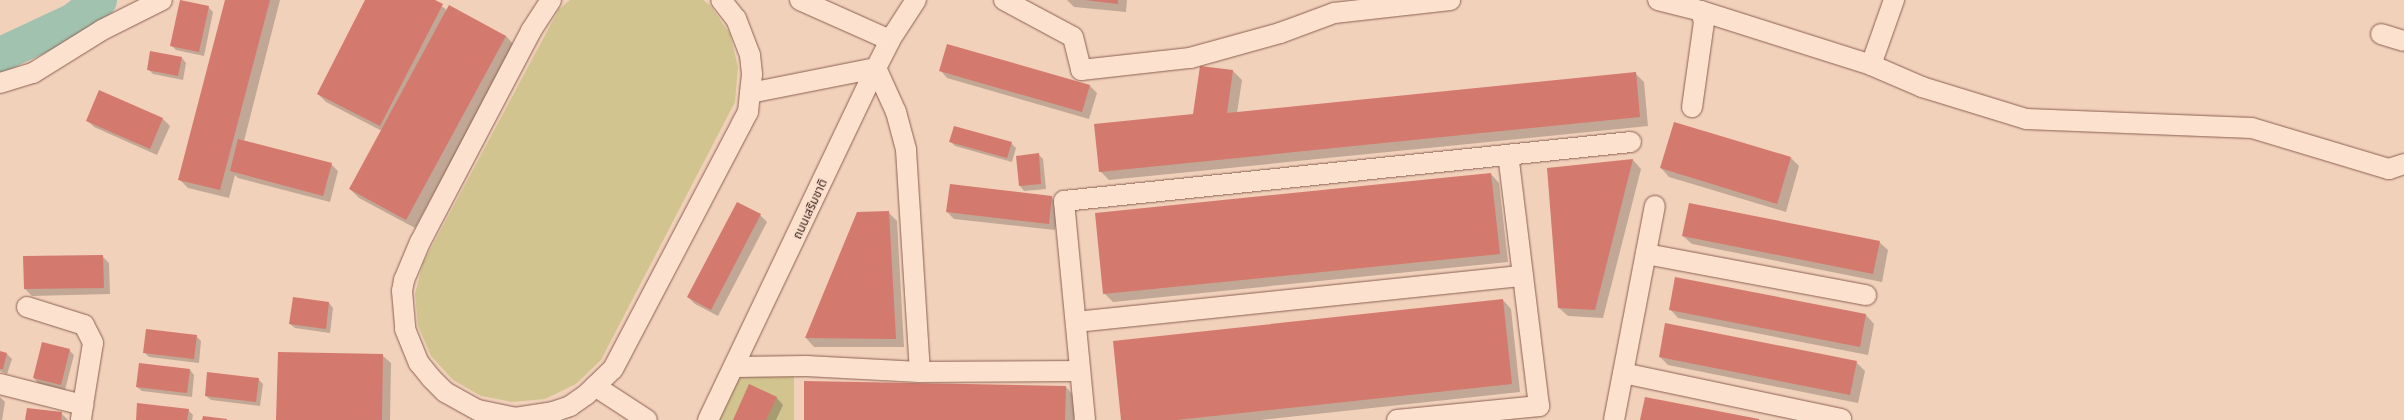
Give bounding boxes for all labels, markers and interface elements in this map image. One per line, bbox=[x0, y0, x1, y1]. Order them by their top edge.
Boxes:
street label: ถนนเสริมชาติ bbox=[790, 177, 830, 241]

